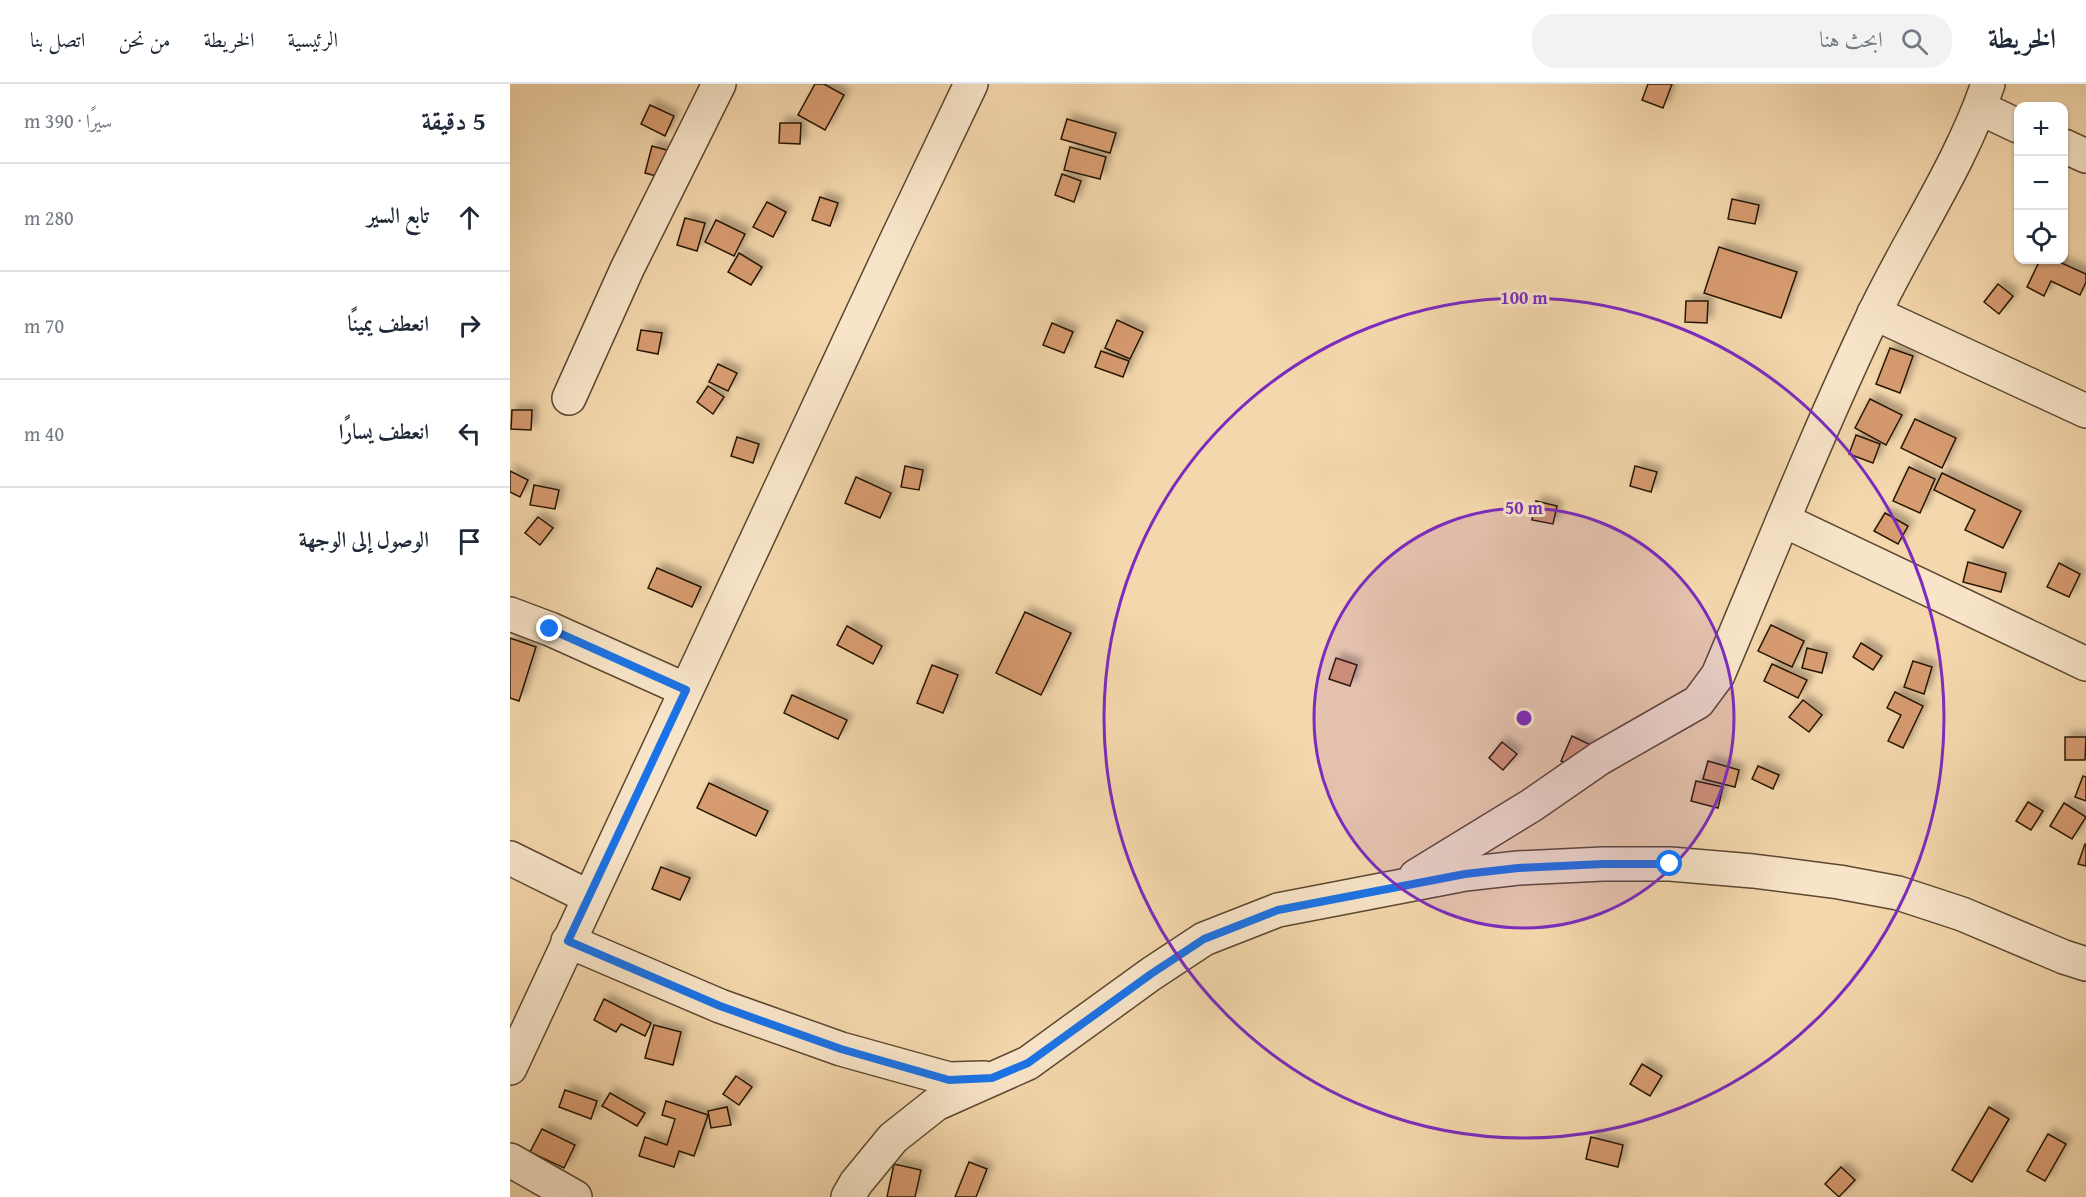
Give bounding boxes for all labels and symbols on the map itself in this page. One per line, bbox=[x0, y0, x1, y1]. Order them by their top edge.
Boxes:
text: 100 m bbox=[1500, 284, 1548, 311]
text: 50 m bbox=[1505, 494, 1544, 521]
route end bbox=[536, 615, 562, 641]
centre of rings bbox=[1514, 708, 1534, 728]
route start bbox=[1656, 850, 1682, 876]

